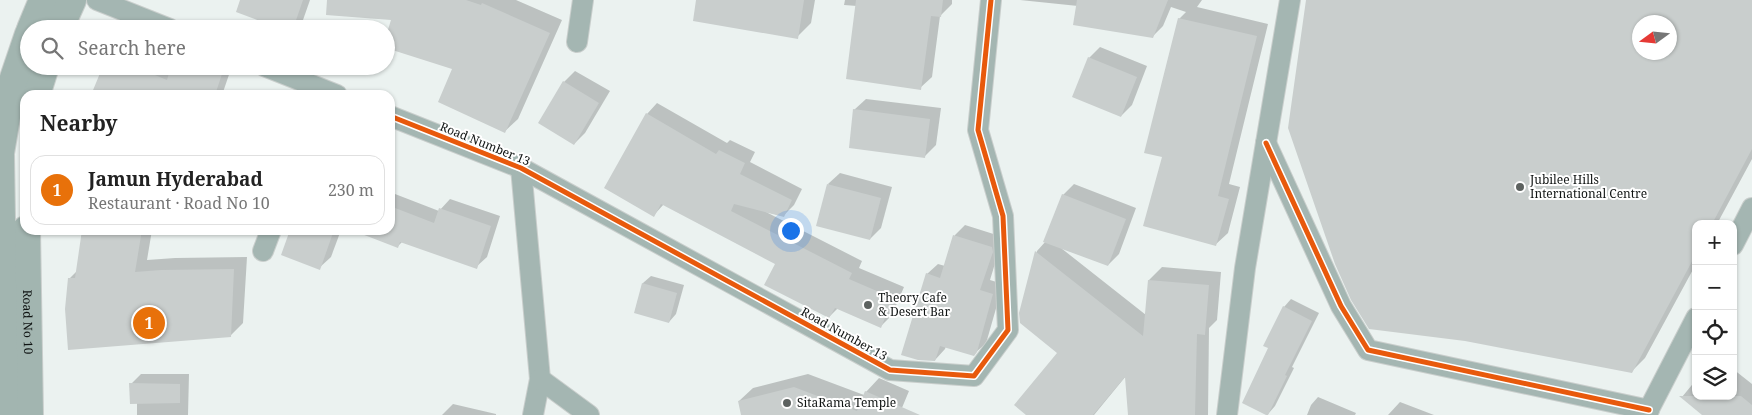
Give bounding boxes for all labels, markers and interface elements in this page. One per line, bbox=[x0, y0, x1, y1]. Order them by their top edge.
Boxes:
north arrow bbox=[1632, 15, 1677, 60]
search box bbox=[20, 20, 395, 75]
icon: search bbox=[38, 34, 66, 62]
text: Search here bbox=[78, 35, 186, 61]
text: Nearby bbox=[40, 109, 118, 137]
street label: Road Number 13 bbox=[437, 118, 533, 170]
text: Jamun Hyderabad bbox=[88, 166, 263, 192]
place label: Jubilee Hills International Centre bbox=[1529, 171, 1647, 202]
text: 1 bbox=[52, 179, 62, 201]
text: 230 m bbox=[328, 179, 374, 201]
marker: Jubilee Hills International Centre bbox=[1514, 181, 1526, 193]
text: Restaurant · Road No 10 bbox=[88, 192, 270, 214]
your location bbox=[778, 218, 804, 244]
map controls bbox=[1692, 220, 1737, 400]
button: + bbox=[1692, 220, 1737, 265]
button: − bbox=[1692, 265, 1737, 310]
street label: Road No 10 bbox=[19, 289, 37, 355]
place label: Theory Cafe & Desert Bar bbox=[878, 289, 951, 320]
marker: Theory Cafe & Desert Bar bbox=[862, 299, 874, 311]
street label: Road Number 13 bbox=[798, 303, 891, 364]
pin: 1 bbox=[133, 304, 165, 342]
button: locate bbox=[1692, 310, 1737, 355]
button: layers bbox=[1692, 355, 1737, 400]
place label: SitaRama Temple bbox=[797, 394, 896, 411]
marker: SitaRama Temple bbox=[781, 397, 793, 409]

